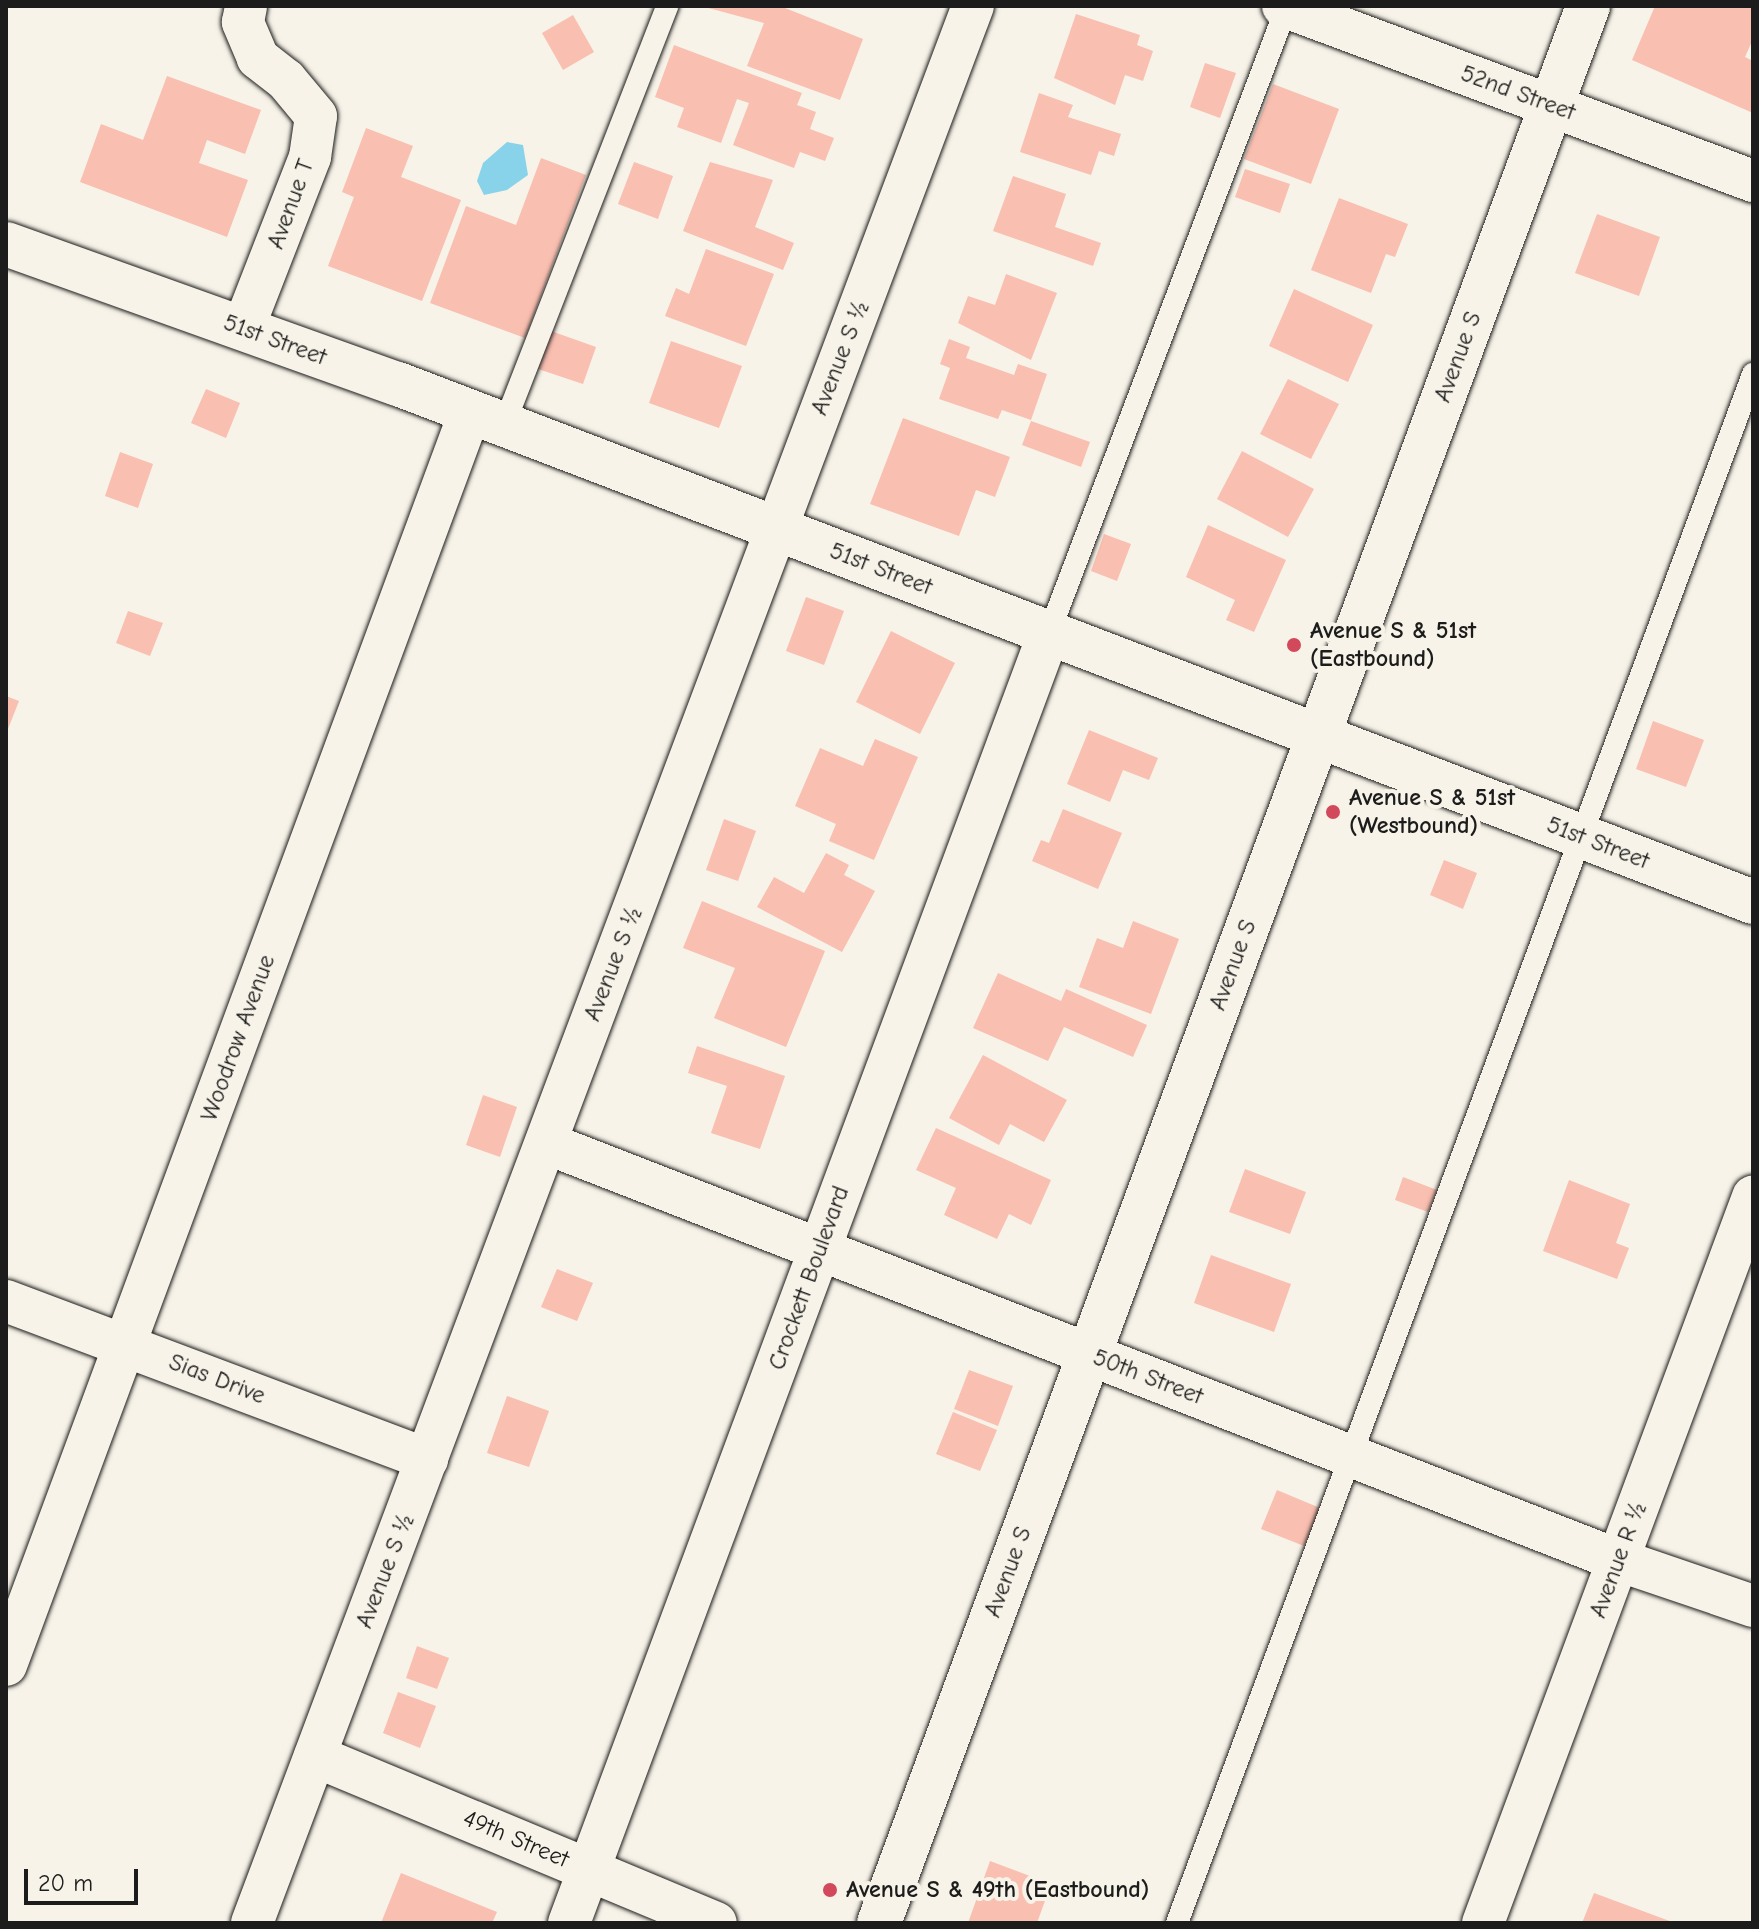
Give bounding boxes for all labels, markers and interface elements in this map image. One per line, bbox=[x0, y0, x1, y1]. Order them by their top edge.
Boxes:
street label: 52nd Street bbox=[1457, 59, 1579, 127]
street label: Avenue T bbox=[261, 155, 321, 253]
street label: Avenue S ½ bbox=[805, 297, 875, 419]
street label: 51st Street bbox=[220, 308, 330, 372]
street label: Avenue S bbox=[1428, 308, 1488, 406]
street label: 51st Street bbox=[826, 536, 936, 602]
place label: Avenue S & 51st (Eastbound) bbox=[1310, 617, 1476, 673]
marker: Avenue S & 51st (Eastbound) bbox=[1285, 636, 1303, 654]
place label: Avenue S & 51st (Westbound) bbox=[1349, 784, 1515, 840]
marker: Avenue S & 51st (Westbound) bbox=[1324, 803, 1342, 821]
street label: 51st Street bbox=[1543, 810, 1653, 876]
street label: Avenue S ½ bbox=[578, 903, 648, 1025]
street label: Avenue S bbox=[1203, 916, 1263, 1014]
street label: Woodrow Avenue bbox=[195, 951, 281, 1125]
street label: Crockett Boulevard bbox=[762, 1182, 856, 1374]
street label: 50th Street bbox=[1089, 1343, 1207, 1411]
street label: Sias Drive bbox=[165, 1348, 269, 1410]
street label: Avenue R ½ bbox=[1584, 1498, 1652, 1622]
street label: Avenue S ½ bbox=[350, 1510, 420, 1632]
street label: Avenue S bbox=[978, 1523, 1038, 1621]
street label: 49th Street bbox=[459, 1804, 573, 1874]
scale bar bbox=[28, 1853, 142, 1903]
text: 20 m bbox=[38, 1869, 93, 1897]
place label: Avenue S & 49th (Eastbound) bbox=[846, 1876, 1149, 1904]
marker: Avenue S & 49th (Eastbound) bbox=[821, 1881, 839, 1899]

